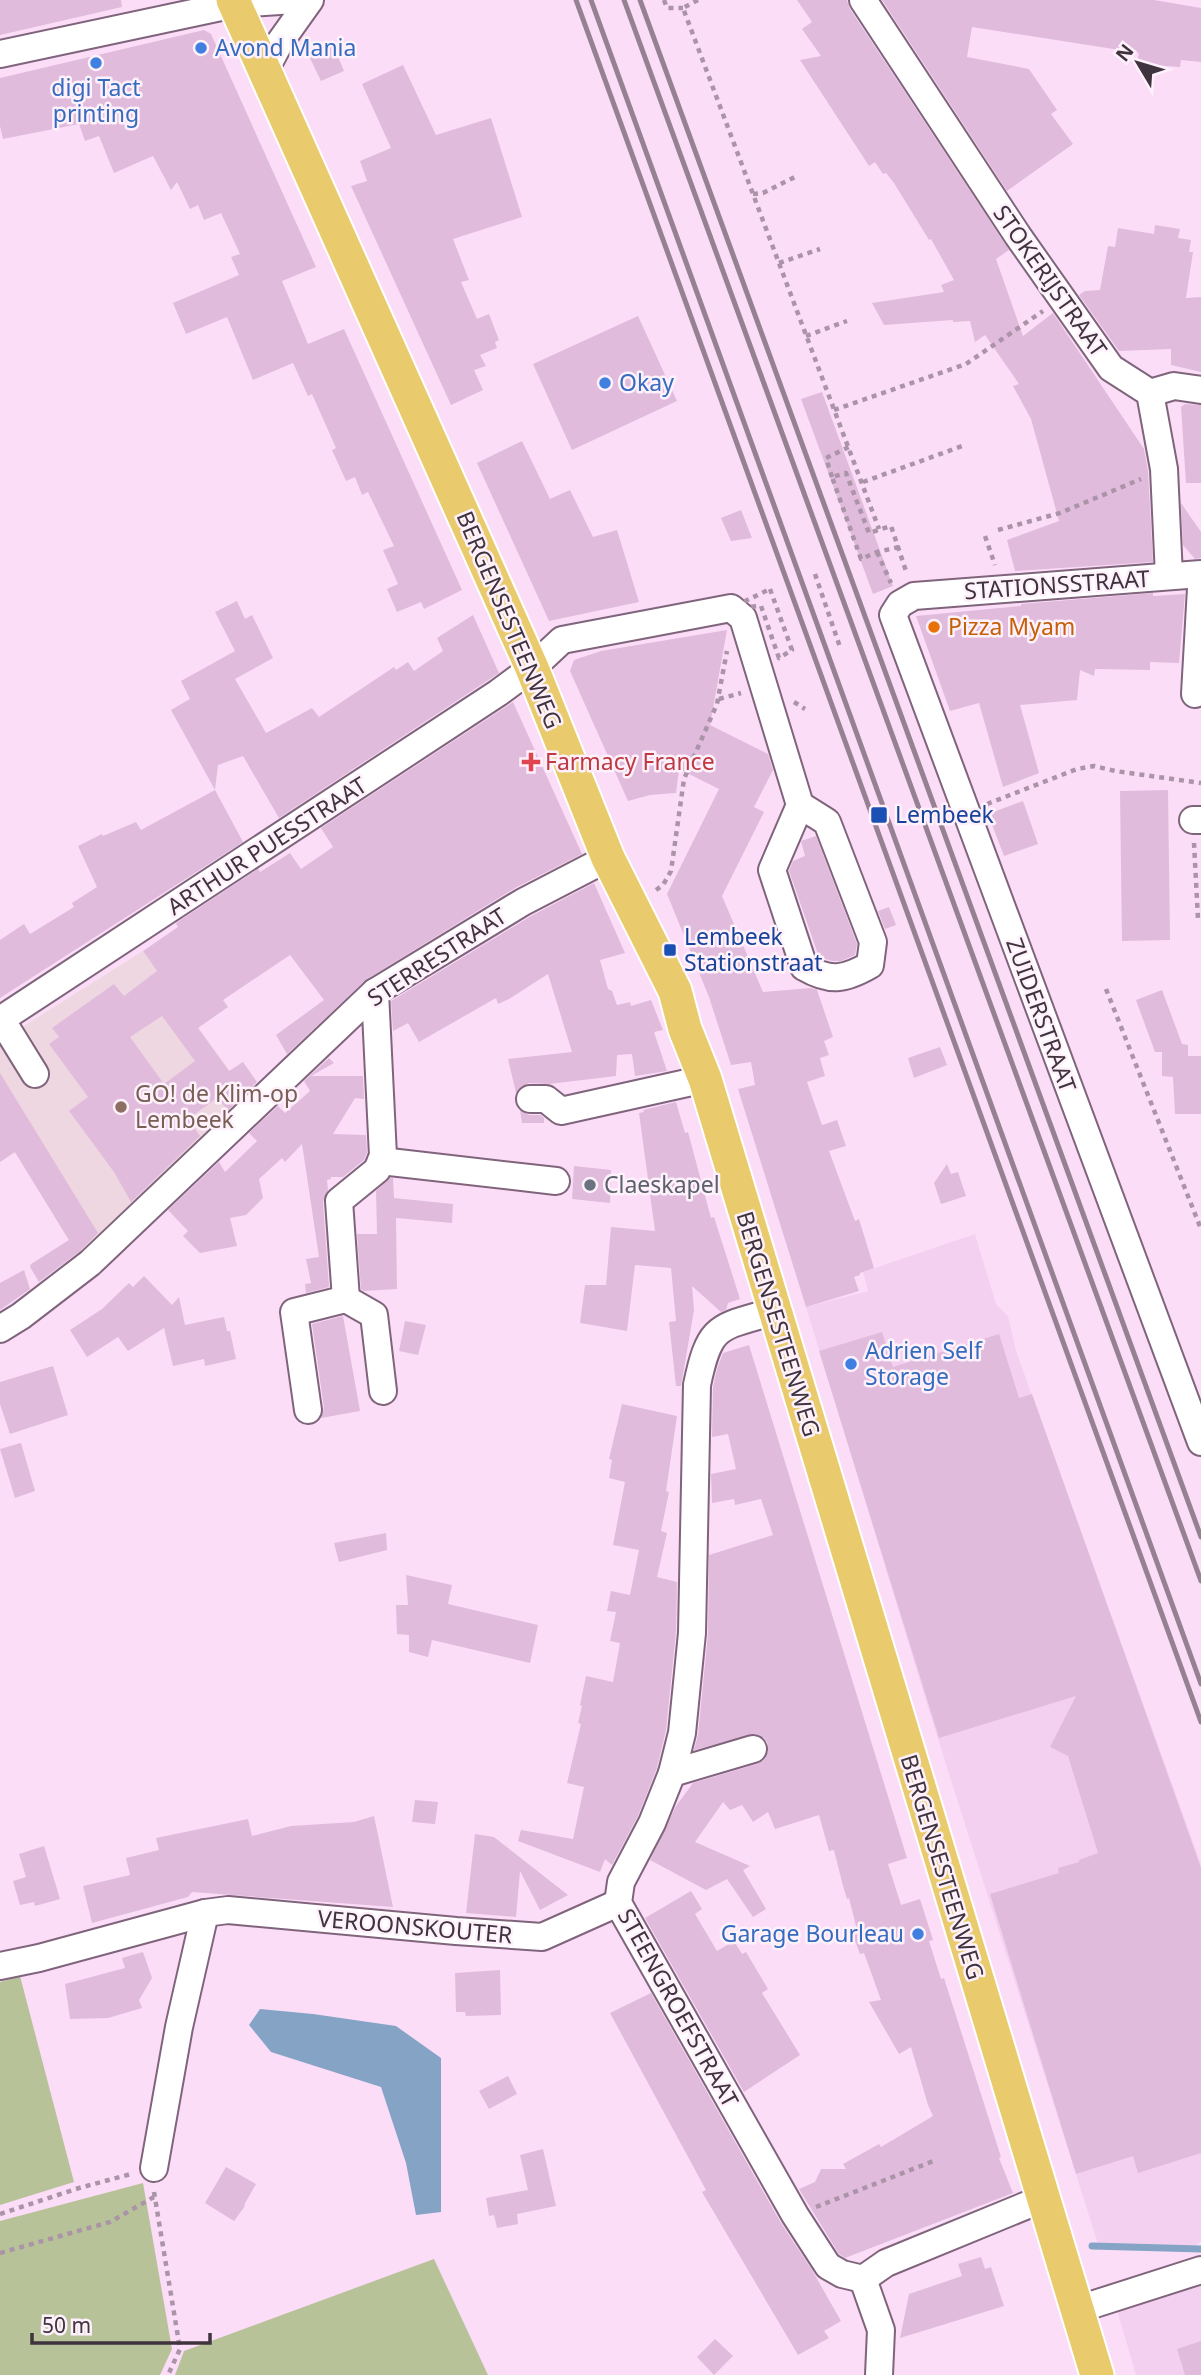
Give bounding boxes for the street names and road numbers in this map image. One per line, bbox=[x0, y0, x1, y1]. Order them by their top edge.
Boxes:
street label: STOKERIJSTRAAT bbox=[986, 198, 1115, 363]
street label: BERGENSESTEENWEG bbox=[450, 506, 570, 734]
street label: STATIONSSTRAAT bbox=[963, 562, 1151, 606]
street label: ARTHUR PUESSTRAAT bbox=[160, 768, 373, 922]
street label: STERRESTRAAT bbox=[361, 899, 512, 1013]
street label: ZUIDERSTRAAT bbox=[999, 933, 1085, 1096]
street label: BERGENSESTEENWEG bbox=[729, 1207, 828, 1440]
street label: BERGENSESTEENWEG bbox=[893, 1750, 992, 1983]
street label: VEROONSKOUTER bbox=[316, 1902, 514, 1950]
street label: STEENGROEFSTRAAT bbox=[611, 1902, 747, 2113]

